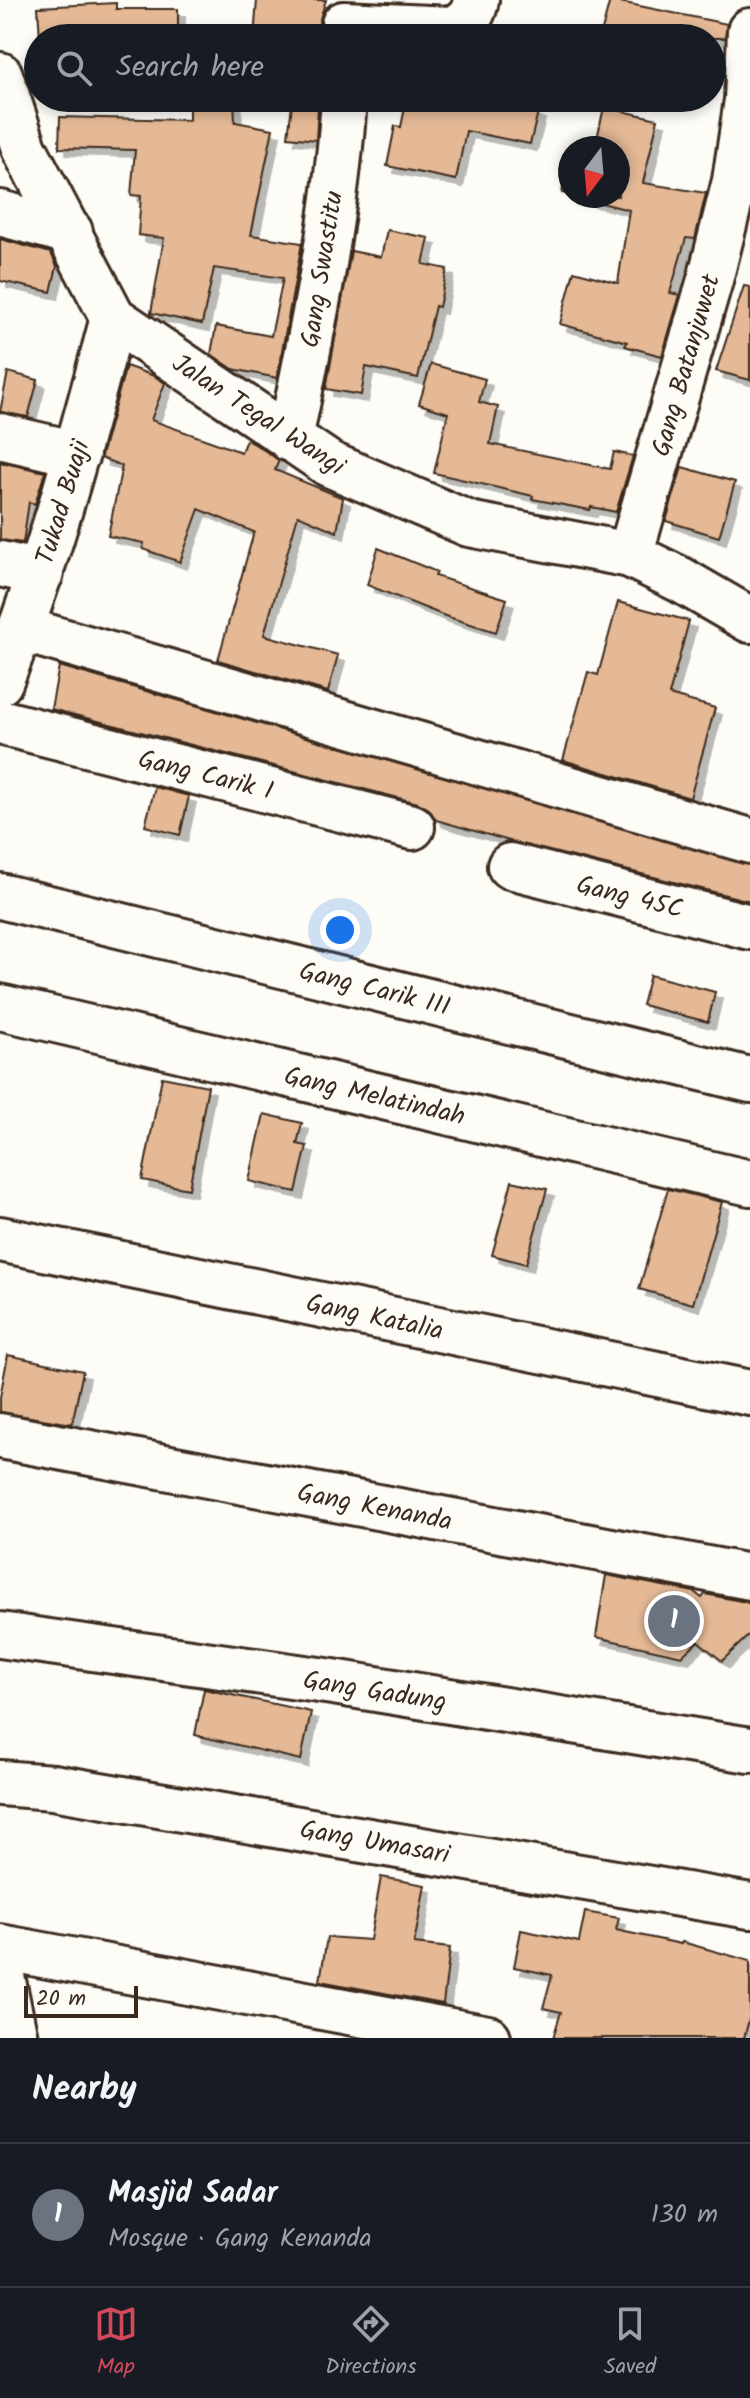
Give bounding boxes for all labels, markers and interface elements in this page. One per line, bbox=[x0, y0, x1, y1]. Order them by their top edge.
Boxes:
search box bbox=[24, 24, 726, 112]
text: Search here bbox=[116, 44, 264, 92]
icon: search bbox=[52, 46, 96, 90]
north arrow bbox=[558, 136, 630, 208]
street label: Gang Swastitu bbox=[290, 187, 356, 351]
street label: Gang Batanjuwet bbox=[641, 269, 733, 462]
street label: Jalan Tegal Wangi bbox=[163, 344, 354, 488]
street label: Tukad Buaji bbox=[25, 433, 103, 570]
street label: Gang Carik I bbox=[134, 739, 278, 813]
street label: Gang 45C bbox=[572, 864, 687, 931]
your location bbox=[320, 910, 360, 950]
street label: Gang Carik III bbox=[295, 951, 454, 1029]
street label: Gang Melatindah bbox=[280, 1056, 469, 1138]
street label: Gang Katalia bbox=[302, 1283, 447, 1353]
street label: Gang Kenanda bbox=[294, 1472, 456, 1544]
pin: 1 bbox=[648, 1591, 700, 1651]
street label: Gang Gadung bbox=[300, 1660, 449, 1724]
street label: Gang Umasari bbox=[297, 1809, 455, 1877]
scale bar bbox=[24, 1982, 138, 2018]
text: 20 m bbox=[36, 1982, 86, 2017]
text: Nearby bbox=[32, 2063, 137, 2117]
text: Masjid Sadar bbox=[108, 2170, 278, 2218]
text: 1 bbox=[54, 2194, 62, 2236]
text: 130 m bbox=[651, 2194, 718, 2236]
text: Mosque · Gang Kenanda bbox=[108, 2218, 372, 2260]
tab: Map bbox=[94, 2302, 138, 2385]
tab: Directions bbox=[325, 2302, 417, 2385]
tab: Saved bbox=[604, 2302, 656, 2385]

